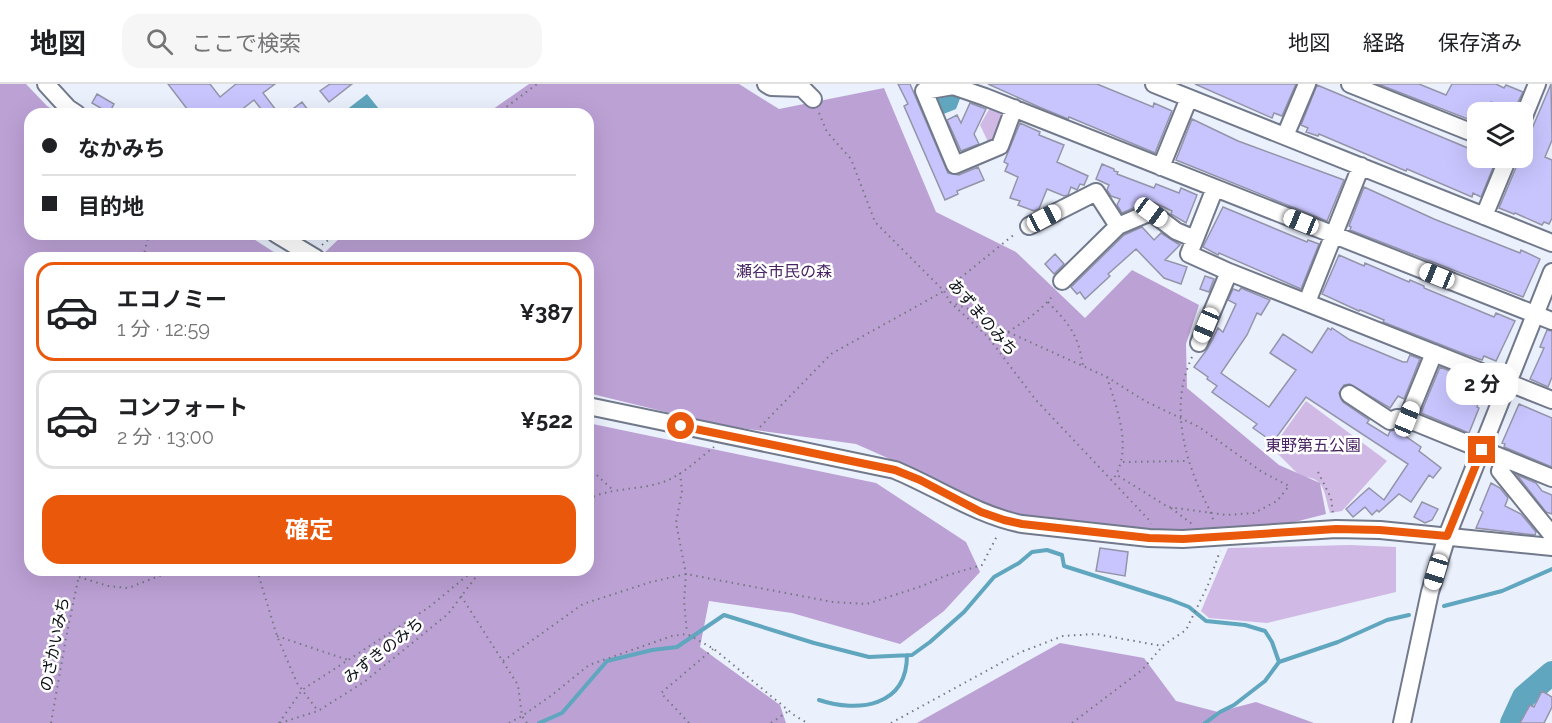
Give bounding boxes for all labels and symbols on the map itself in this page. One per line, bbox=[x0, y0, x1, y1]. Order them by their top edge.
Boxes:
car bbox=[1131, 194, 1171, 230]
car bbox=[1024, 202, 1064, 234]
car bbox=[1281, 207, 1321, 237]
car bbox=[1417, 261, 1457, 291]
park label: 瀬谷市民の森 bbox=[736, 262, 832, 281]
street label: あずまのみち bbox=[944, 275, 1021, 360]
car bbox=[1191, 305, 1221, 345]
callout: 2 分 bbox=[1446, 363, 1518, 405]
car bbox=[1392, 399, 1422, 439]
route start bbox=[667, 412, 694, 439]
park label: 東野第五公園 bbox=[1265, 436, 1361, 455]
route end bbox=[1468, 436, 1495, 463]
car bbox=[1422, 552, 1450, 592]
street label: のざかいみち bbox=[36, 595, 73, 693]
street label: みずきのみち bbox=[340, 613, 427, 687]

